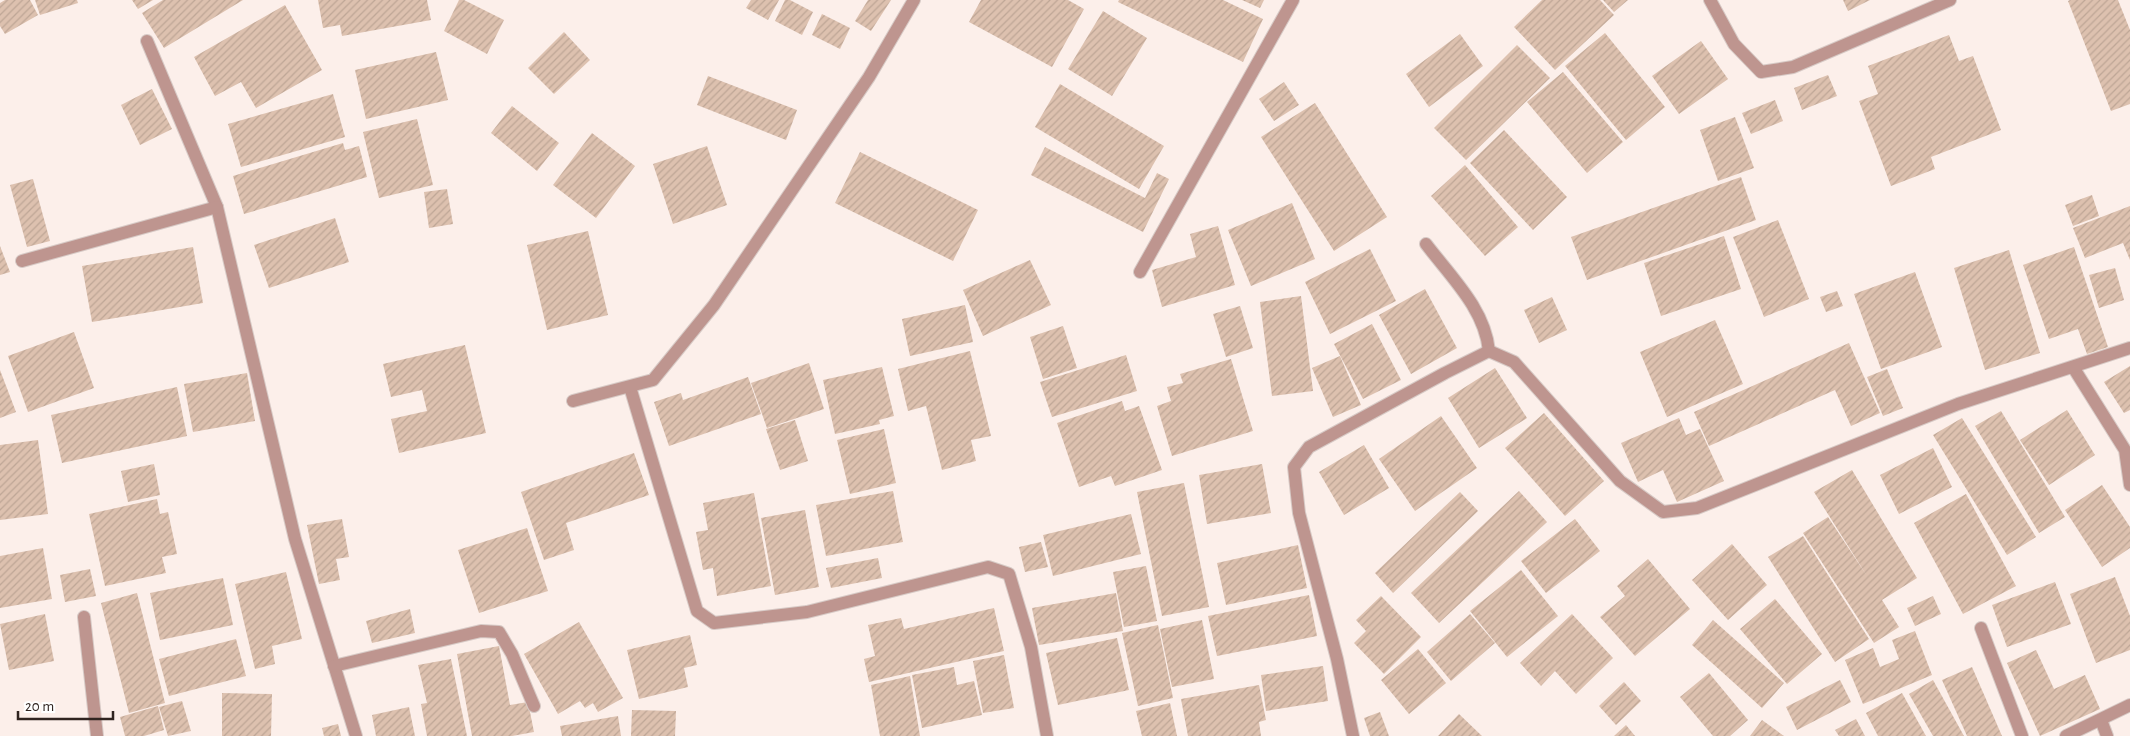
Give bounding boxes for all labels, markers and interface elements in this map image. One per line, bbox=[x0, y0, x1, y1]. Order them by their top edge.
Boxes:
scale bar bbox=[18, 688, 112, 720]
text: 20 m bbox=[25, 699, 54, 714]

